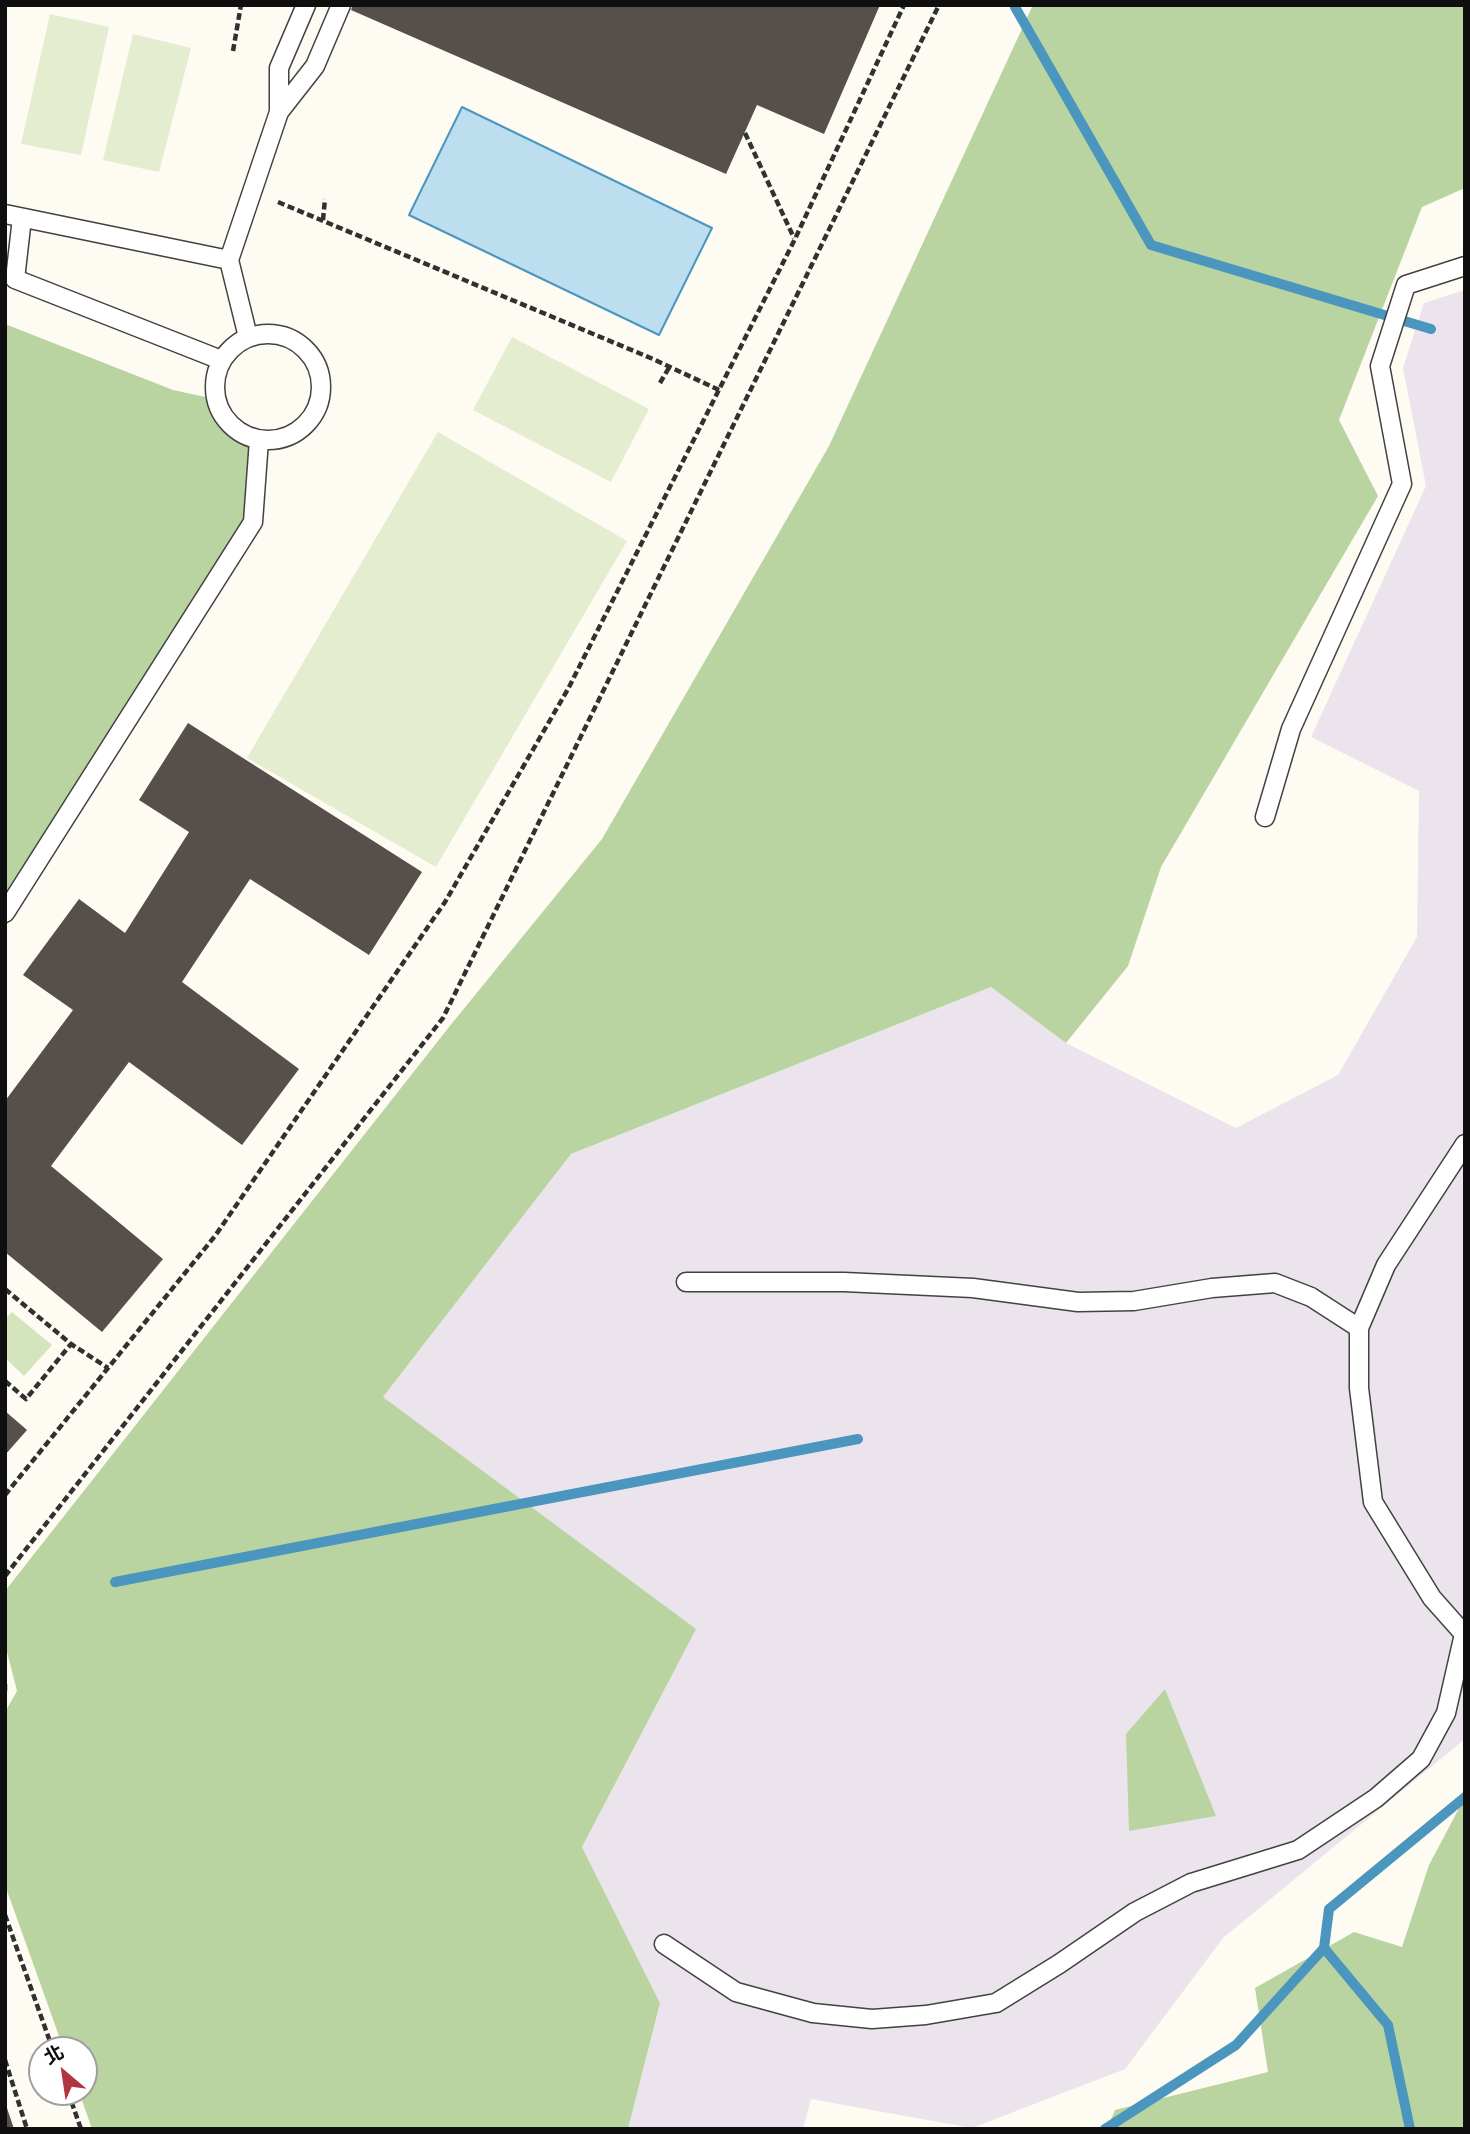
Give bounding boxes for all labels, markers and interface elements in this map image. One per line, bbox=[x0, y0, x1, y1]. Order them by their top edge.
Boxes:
north arrow bbox=[28, 2036, 98, 2106]
text: 北 bbox=[40, 2039, 68, 2069]

